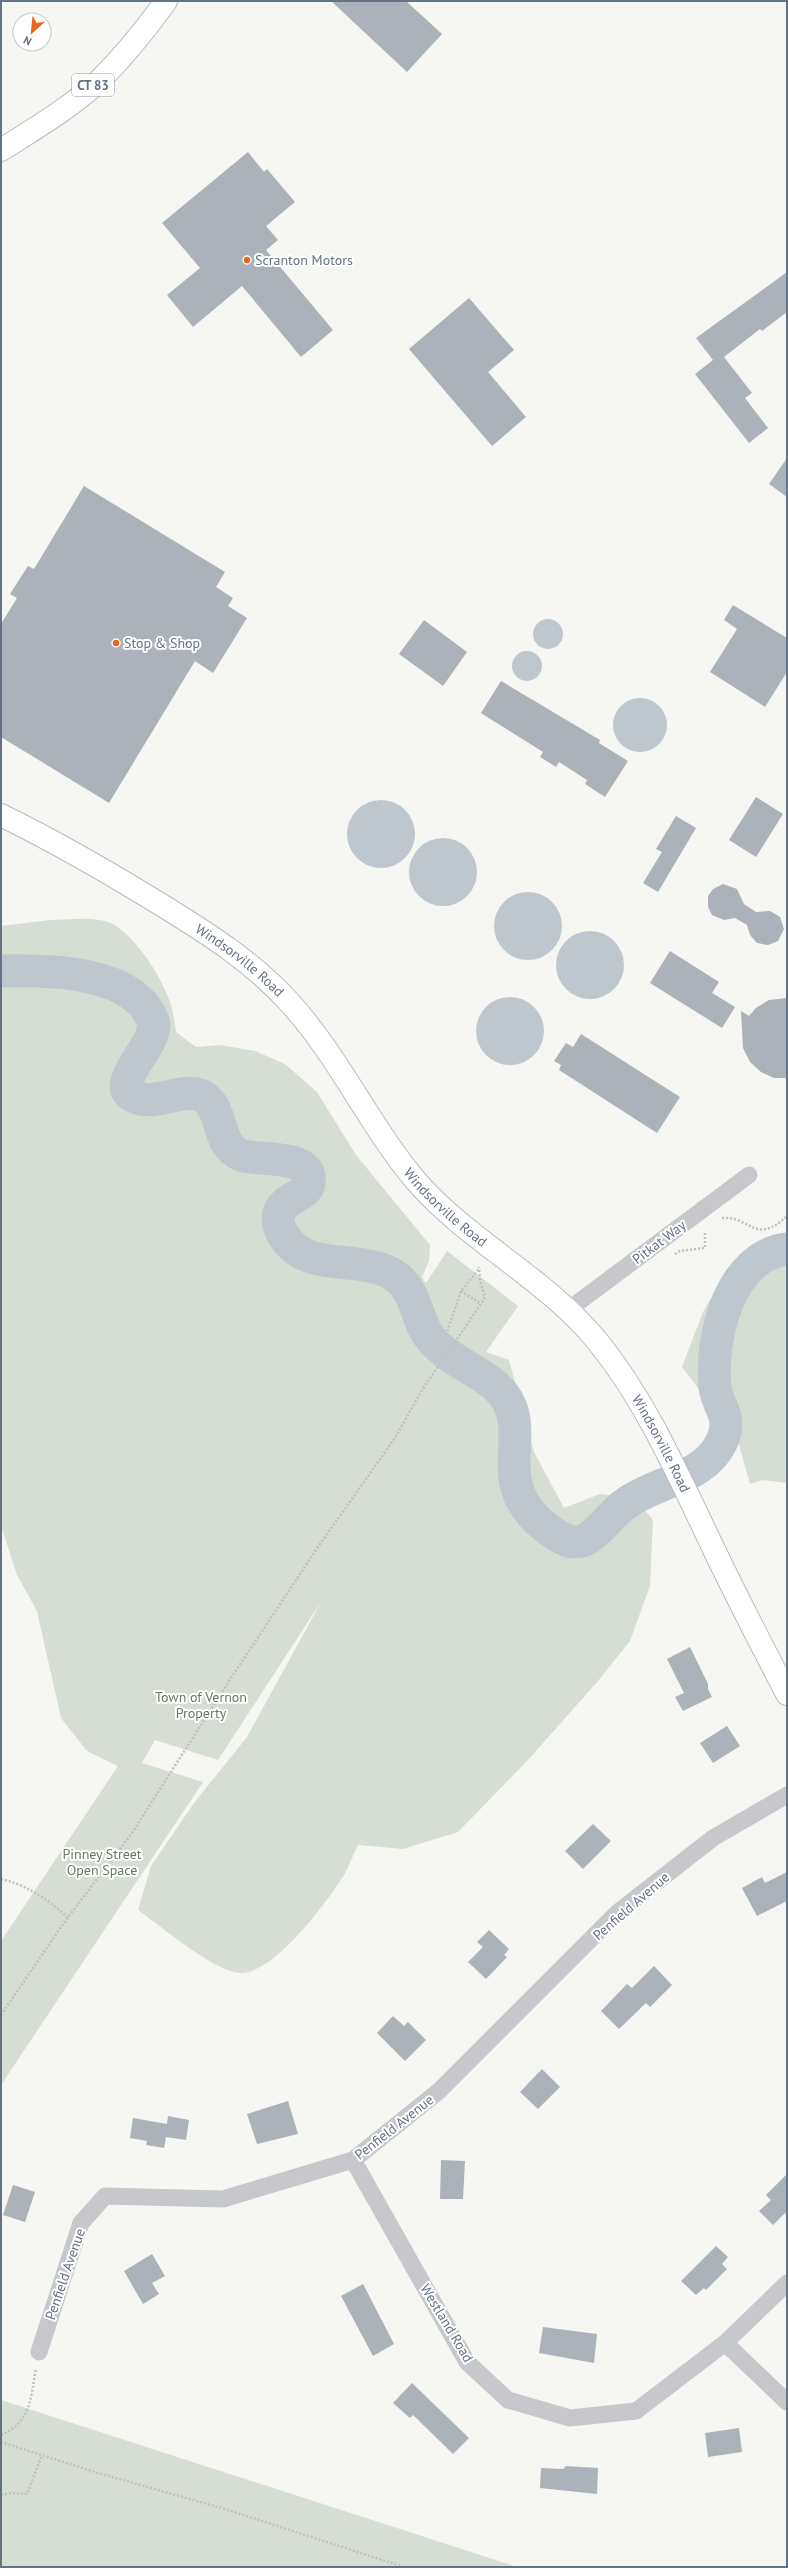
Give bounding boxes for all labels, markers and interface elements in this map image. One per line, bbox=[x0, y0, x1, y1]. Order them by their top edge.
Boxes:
north arrow bbox=[12, 12, 52, 52]
text: N bbox=[21, 33, 34, 49]
road number: CT 83 bbox=[72, 74, 114, 96]
place label: Scranton Motors bbox=[255, 251, 353, 269]
marker: Scranton Motors bbox=[242, 255, 252, 265]
place label: Stop & Shop bbox=[124, 634, 200, 652]
marker: Stop & Shop bbox=[111, 638, 121, 648]
street label: Windsorville Road bbox=[192, 920, 288, 1000]
street label: Windsorville Road bbox=[400, 1164, 491, 1251]
street label: Pitkat Way bbox=[629, 1216, 690, 1268]
street label: Windsorville Road bbox=[628, 1391, 694, 1495]
park label: Town of Vernon Property bbox=[155, 1688, 247, 1722]
park label: Pinney Street Open Space bbox=[62, 1845, 142, 1879]
street label: Penfield Avenue bbox=[589, 1868, 673, 1944]
street label: Penfield Avenue bbox=[351, 2091, 437, 2163]
street label: Penfield Avenue bbox=[41, 2226, 89, 2322]
street label: Westland Road bbox=[417, 2280, 477, 2366]

